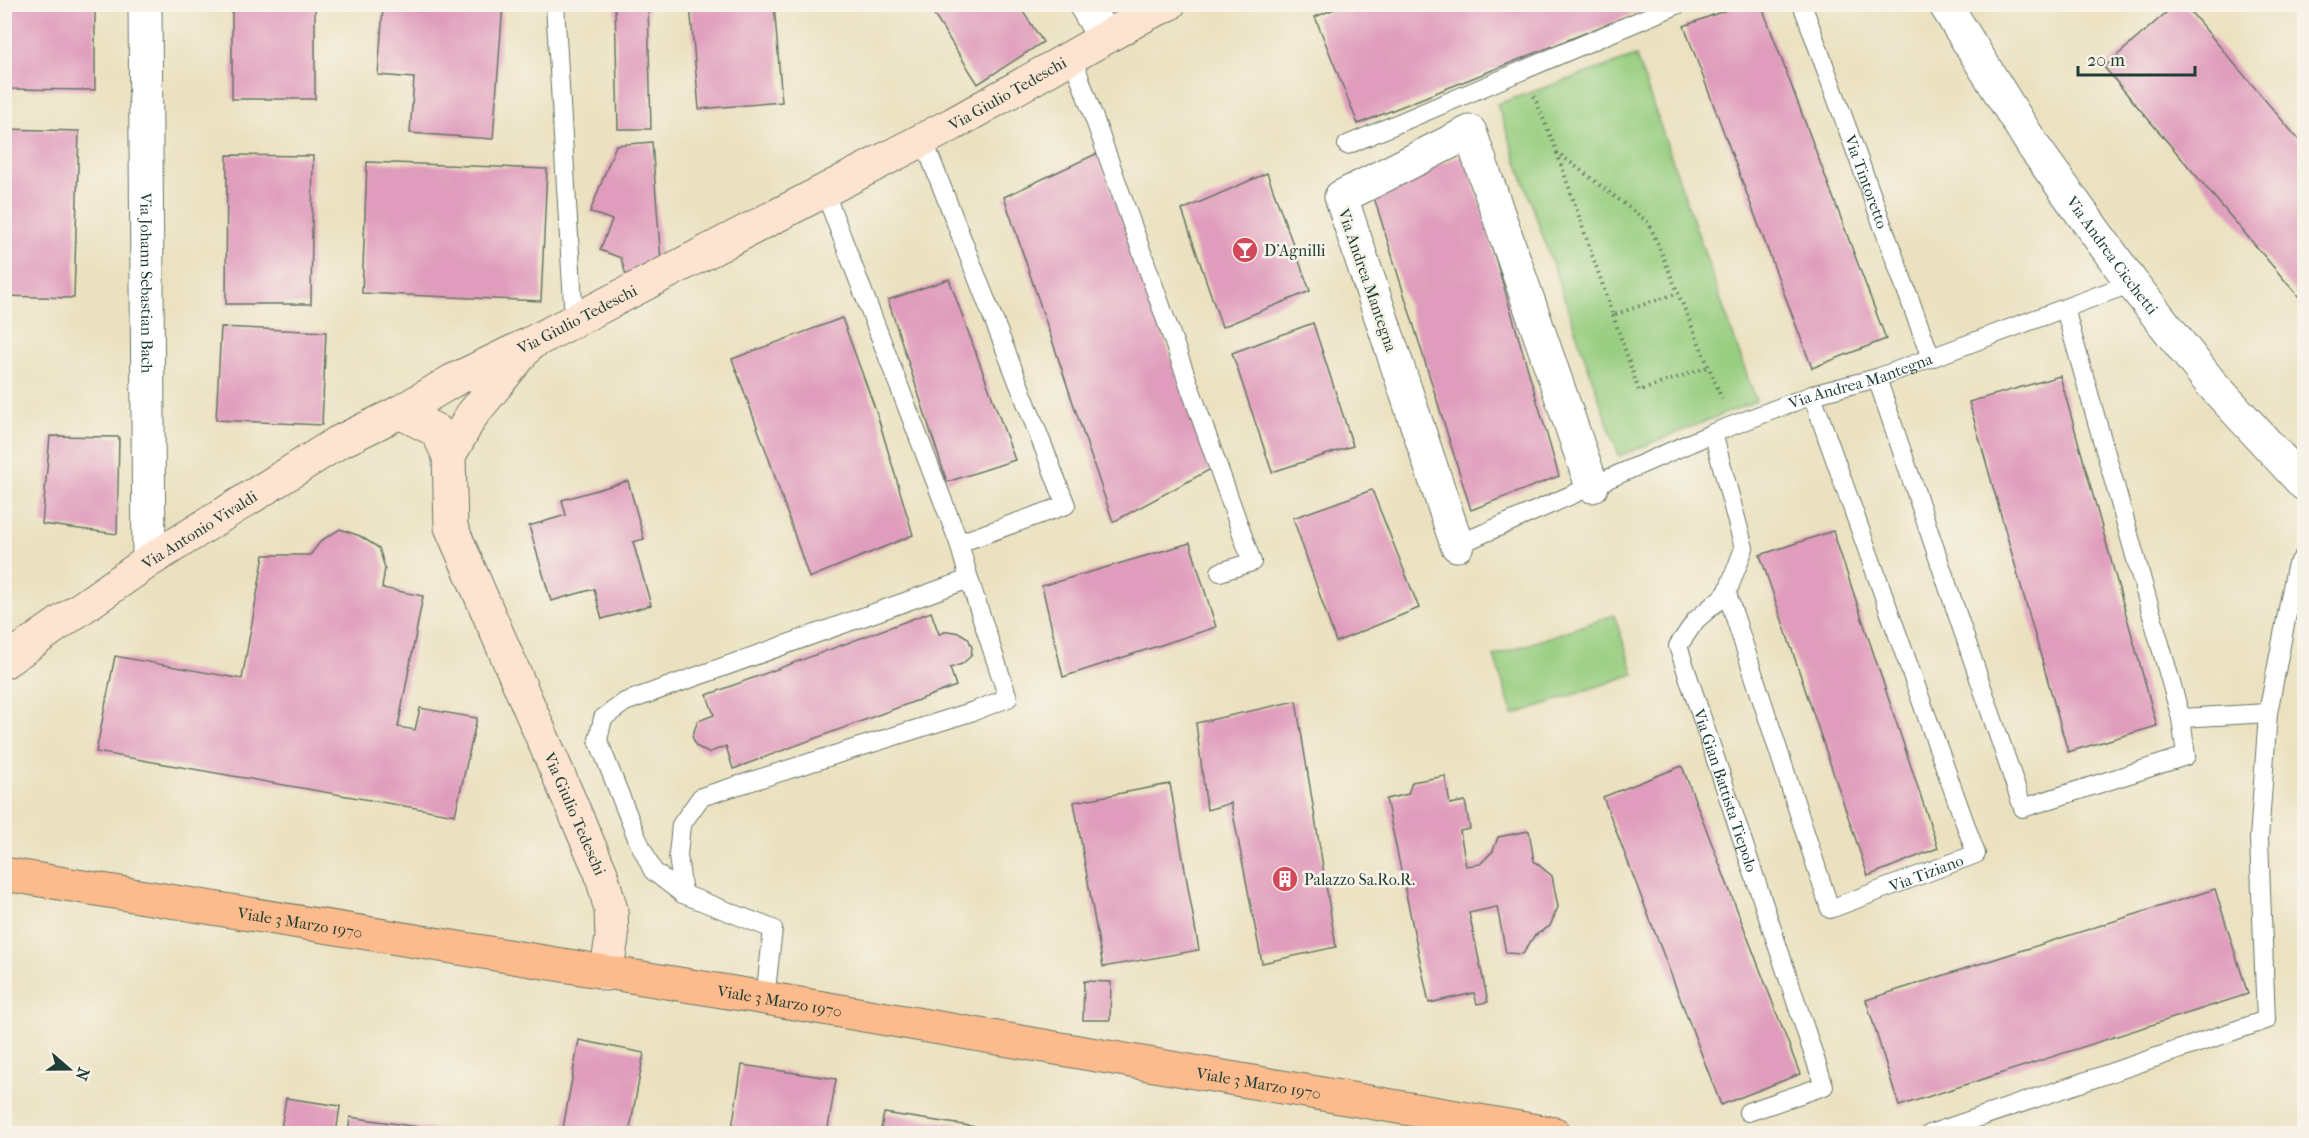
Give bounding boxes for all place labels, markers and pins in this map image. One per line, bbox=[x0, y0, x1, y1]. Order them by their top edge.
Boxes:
bar icon: D'Agnilli bbox=[1230, 235, 1260, 265]
place label: D'Agnilli bbox=[1264, 241, 1326, 260]
building icon: Palazzo Sa.Ro.R. bbox=[1270, 864, 1300, 894]
place label: Palazzo Sa.Ro.R. bbox=[1304, 870, 1415, 889]

